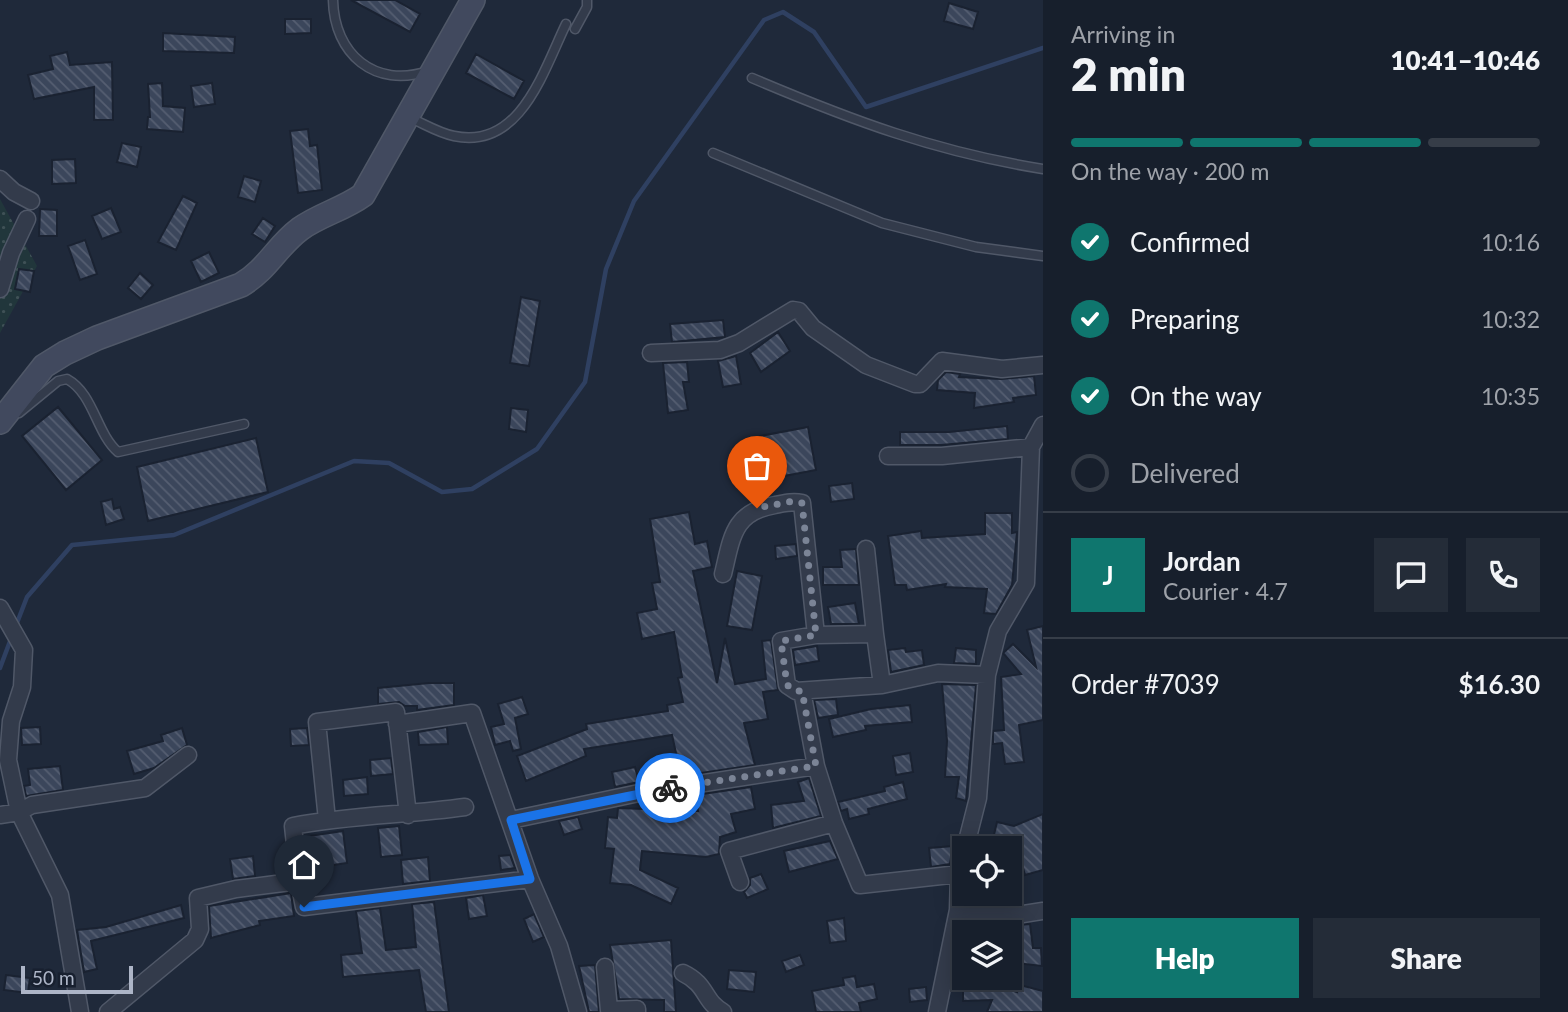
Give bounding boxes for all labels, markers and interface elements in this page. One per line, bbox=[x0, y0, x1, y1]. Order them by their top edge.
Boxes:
text: Arriving in bbox=[1071, 20, 1175, 48]
text: 10:41–10:46 bbox=[1390, 44, 1540, 76]
text: 2 min bbox=[1071, 46, 1186, 101]
text: On the way · 200 m bbox=[1071, 157, 1270, 185]
icon: check bbox=[1071, 223, 1109, 261]
text: Confirmed bbox=[1130, 226, 1250, 258]
text: 10:16 bbox=[1481, 228, 1540, 256]
icon: check bbox=[1071, 300, 1109, 338]
text: Preparing bbox=[1130, 303, 1239, 335]
text: 10:32 bbox=[1481, 305, 1540, 333]
icon: check bbox=[1071, 377, 1109, 415]
text: On the way bbox=[1130, 380, 1262, 412]
text: 10:35 bbox=[1481, 382, 1540, 410]
pin bbox=[727, 436, 787, 508]
icon: bag bbox=[738, 447, 776, 485]
text: Delivered bbox=[1130, 457, 1240, 489]
button: chat bbox=[1374, 538, 1448, 612]
button: phone bbox=[1466, 538, 1540, 612]
text: Jordan bbox=[1163, 545, 1241, 577]
text: J bbox=[1102, 559, 1114, 591]
text: Courier · 4.7 bbox=[1163, 577, 1288, 605]
text: Order #7039 bbox=[1071, 668, 1220, 700]
text: $16.30 bbox=[1458, 668, 1540, 700]
courier bbox=[635, 753, 705, 823]
icon: bike bbox=[651, 769, 689, 807]
pin bbox=[274, 835, 334, 907]
map controls bbox=[952, 836, 1022, 990]
button: locate bbox=[952, 836, 1022, 906]
icon: home bbox=[285, 846, 323, 884]
button: Help bbox=[1071, 918, 1299, 998]
button: Share bbox=[1313, 918, 1540, 998]
button: layers bbox=[952, 920, 1022, 990]
scale bar bbox=[21, 963, 133, 995]
text: 50 m bbox=[32, 966, 75, 989]

